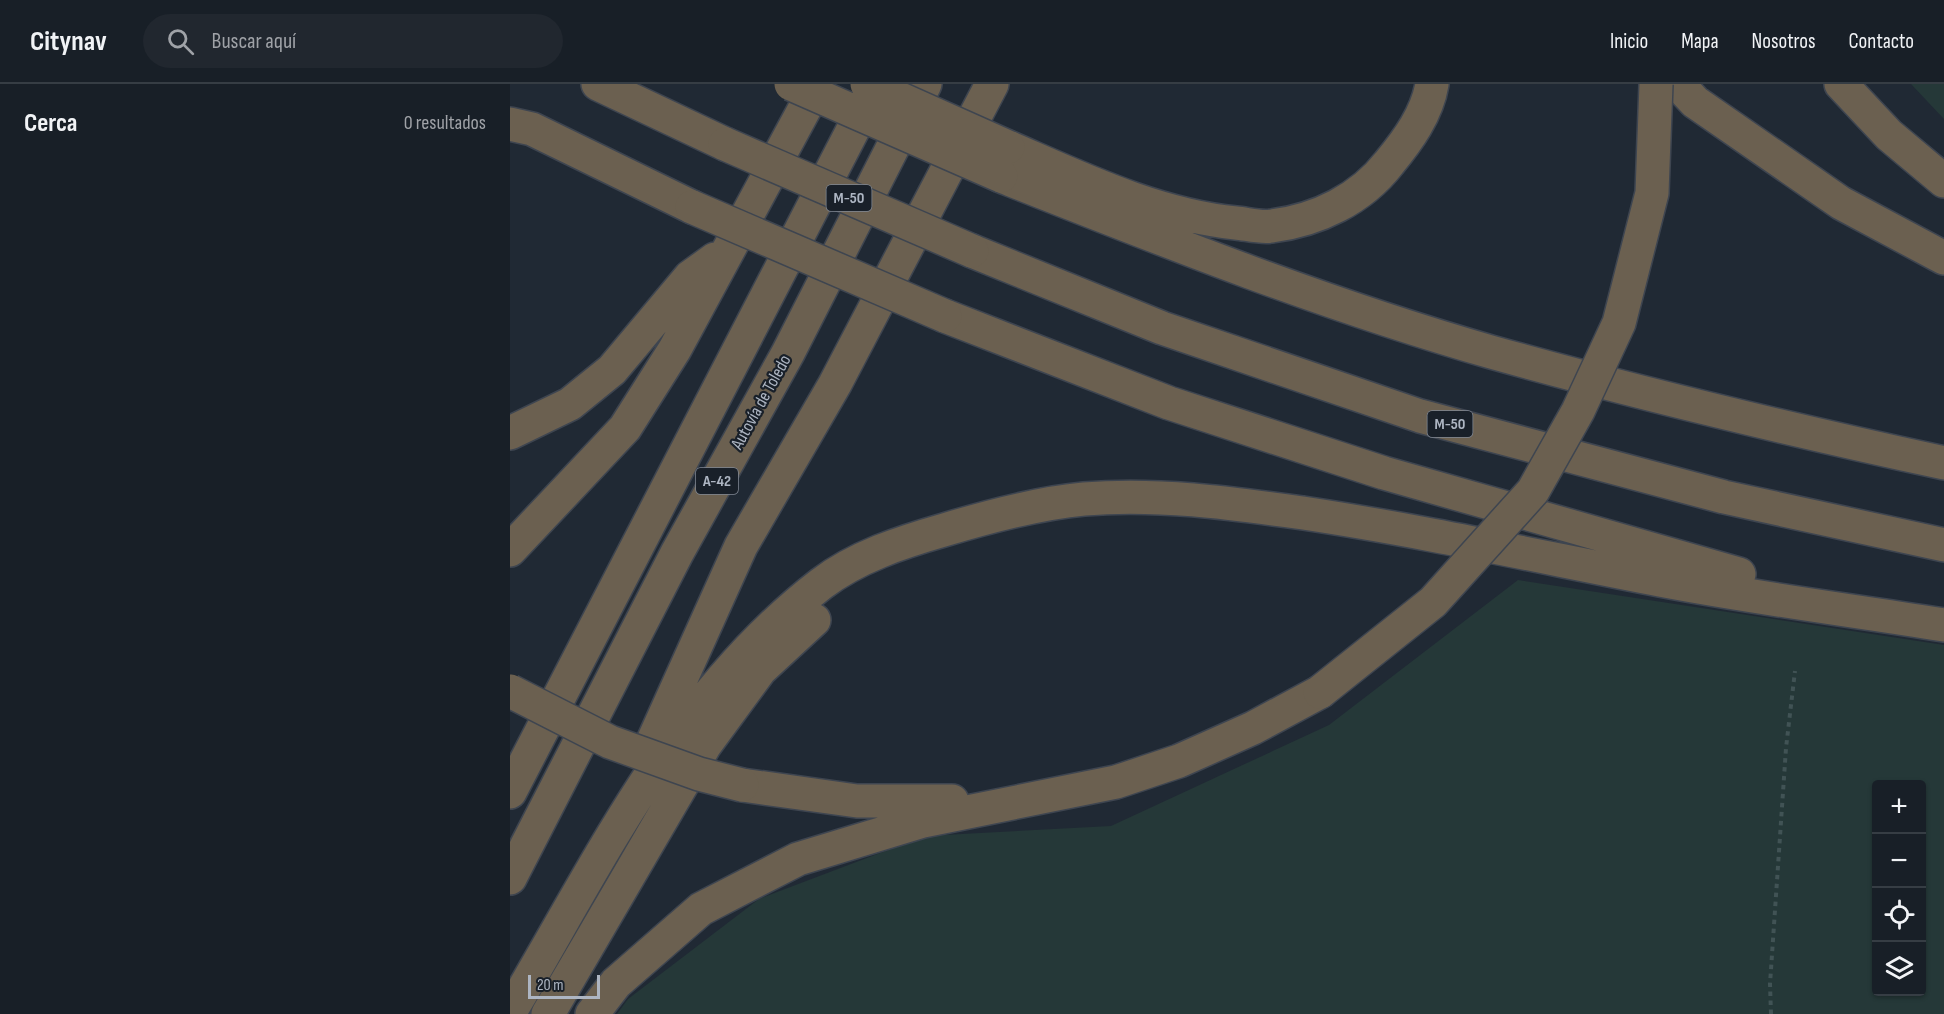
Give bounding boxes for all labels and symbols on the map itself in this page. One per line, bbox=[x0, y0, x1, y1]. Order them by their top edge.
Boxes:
road number: M-50 bbox=[826, 185, 872, 211]
street label: Autovía de Toledo bbox=[726, 351, 796, 454]
road number: M-50 bbox=[1428, 411, 1472, 437]
road number: A-42 bbox=[696, 468, 738, 494]
scale bar bbox=[528, 972, 600, 1000]

